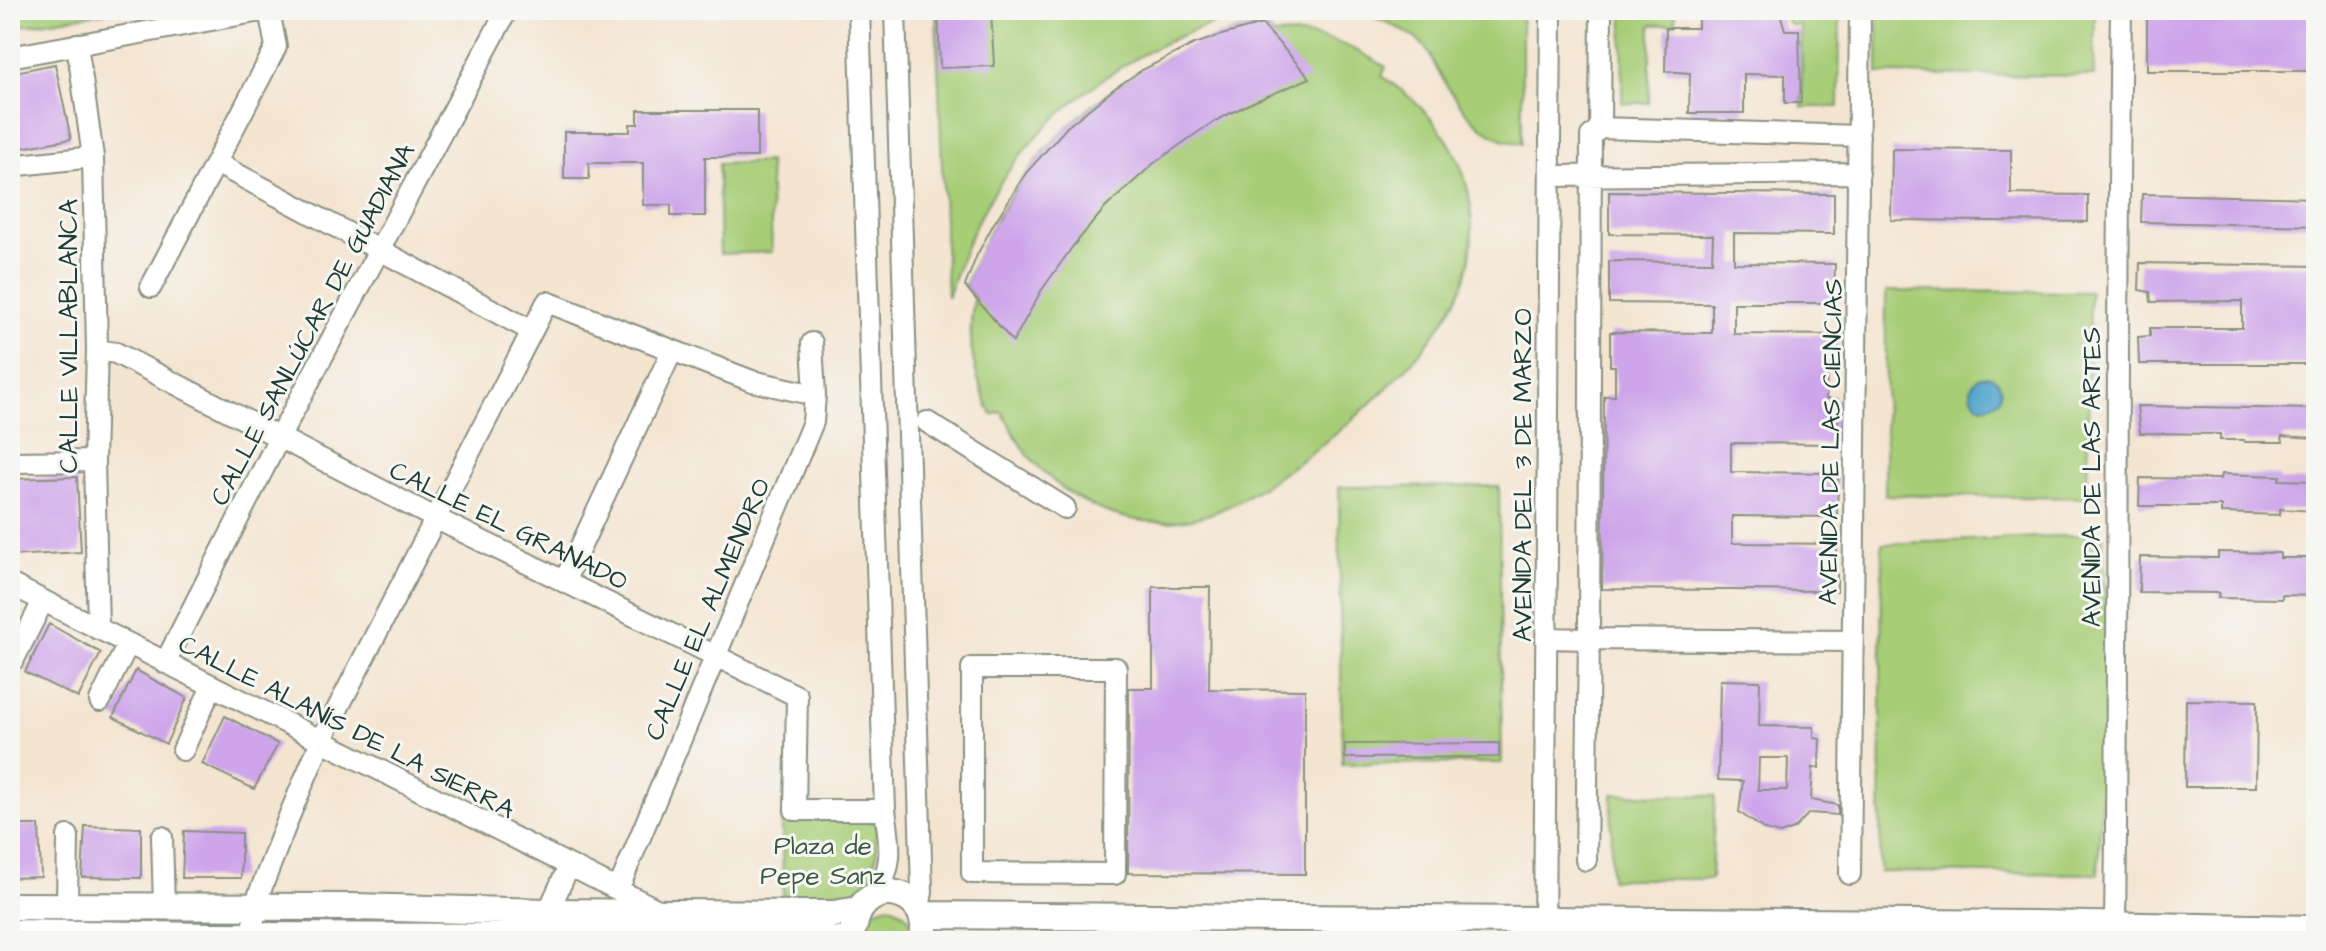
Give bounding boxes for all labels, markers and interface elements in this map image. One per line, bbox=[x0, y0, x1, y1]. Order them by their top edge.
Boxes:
street label: CALLE SANLÚCAR DE GUADIANA bbox=[202, 137, 424, 512]
street label: CALLE VILLABLANCA bbox=[51, 199, 87, 473]
street label: AVENIDA DE LAS CIENCIAS bbox=[1810, 278, 1852, 606]
street label: AVENIDA DEL 3 DE MARZO bbox=[1505, 308, 1541, 642]
street label: AVENIDA DE LAS ARTES bbox=[2074, 327, 2110, 627]
street label: CALLE EL GRANADO bbox=[383, 452, 634, 599]
street label: CALLE EL ALMENDRO bbox=[636, 473, 779, 746]
street label: CALLE ALANÍS DE LA SIERRA bbox=[172, 626, 521, 828]
park label: Plaza de Pepe Sanz bbox=[760, 828, 886, 894]

